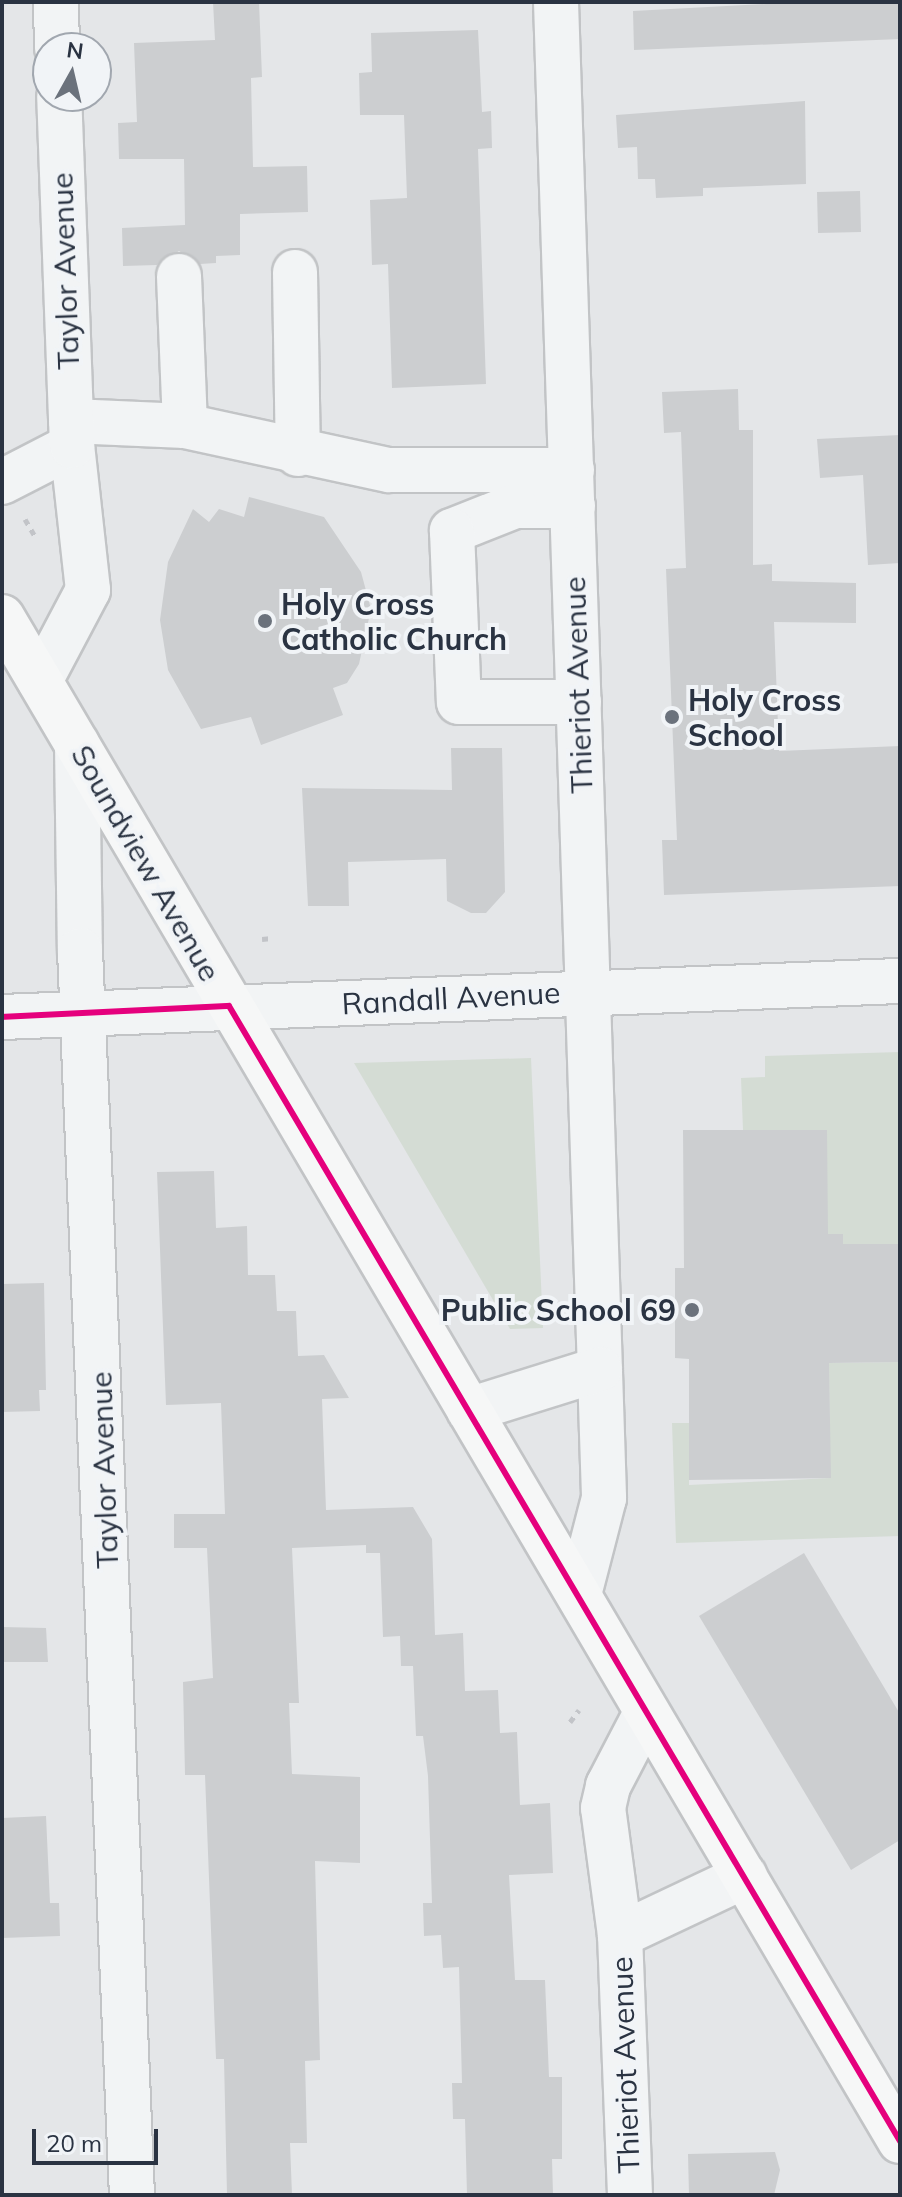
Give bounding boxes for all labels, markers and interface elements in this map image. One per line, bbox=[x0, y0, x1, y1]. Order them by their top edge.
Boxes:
north arrow bbox=[32, 32, 112, 112]
text: N bbox=[65, 35, 85, 65]
street label: Taylor Avenue bbox=[44, 172, 86, 370]
street label: Thieriot Avenue bbox=[556, 576, 600, 794]
place label: Holy Cross Catholic Church bbox=[281, 586, 507, 656]
marker: Holy Cross Catholic Church bbox=[256, 612, 274, 630]
place label: Holy Cross School bbox=[688, 682, 841, 752]
marker: Holy Cross School bbox=[663, 708, 681, 726]
street label: Soundview Avenue bbox=[64, 739, 228, 987]
street label: Randall Avenue bbox=[341, 974, 561, 1022]
place label: Public School 69 bbox=[441, 1292, 676, 1328]
marker: Public School 69 bbox=[683, 1301, 701, 1319]
street label: Taylor Avenue bbox=[83, 1371, 125, 1569]
street label: Thieriot Avenue bbox=[603, 1956, 647, 2174]
scale bar bbox=[36, 2113, 162, 2163]
text: 20 m bbox=[46, 2128, 102, 2158]

